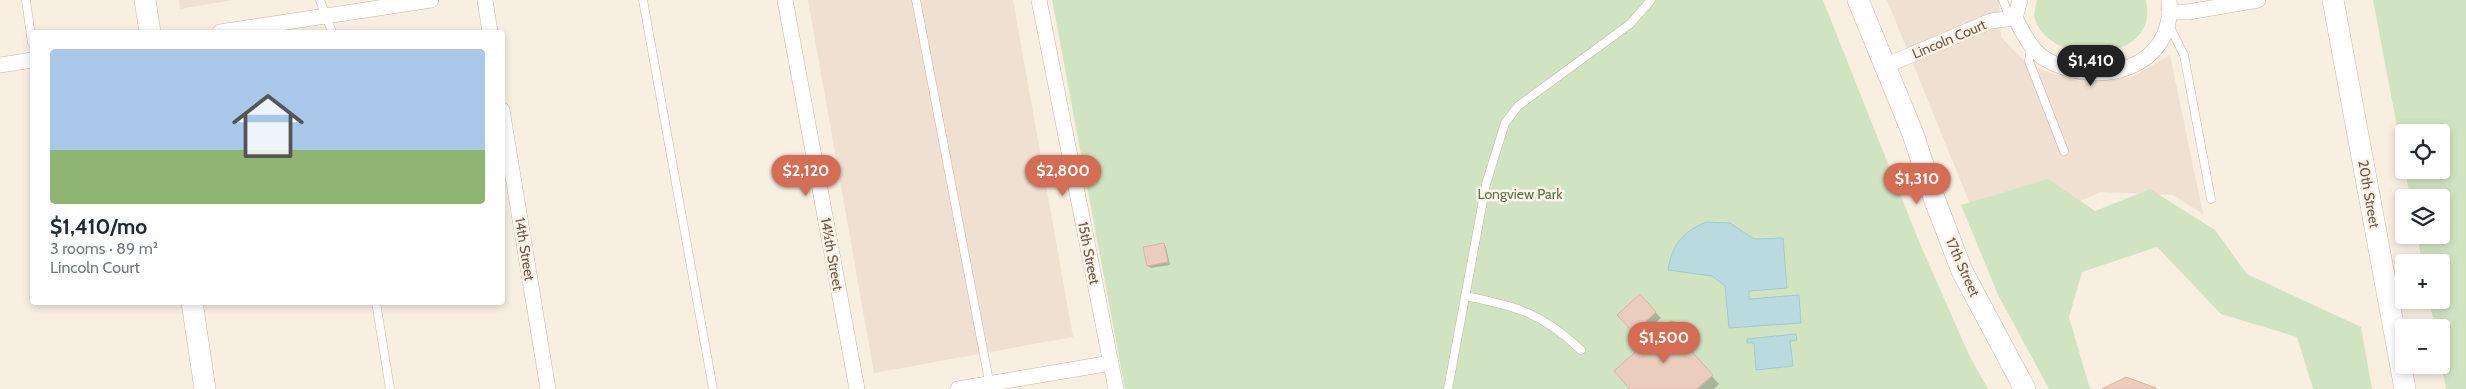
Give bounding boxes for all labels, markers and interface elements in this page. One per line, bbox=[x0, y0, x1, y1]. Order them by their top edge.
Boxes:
street label: Lincoln Court bbox=[1909, 15, 1989, 63]
pin: $1,410 bbox=[2050, 44, 2132, 87]
text: $1,410 bbox=[2068, 51, 2114, 70]
icon: home bbox=[223, 81, 313, 171]
map controls bbox=[2395, 124, 2450, 374]
button: locate bbox=[2395, 124, 2450, 179]
pin: $2,120 bbox=[765, 154, 847, 197]
pin: $2,800 bbox=[1022, 154, 1104, 197]
street label: 20th Street bbox=[2354, 159, 2384, 230]
text: $2,120 bbox=[783, 161, 829, 180]
text: $2,800 bbox=[1036, 161, 1090, 180]
pin: $1,310 bbox=[1876, 162, 1958, 205]
text: $1,310 bbox=[1895, 169, 1939, 188]
park label: Longview Park bbox=[1478, 185, 1563, 203]
button: layers bbox=[2395, 189, 2450, 244]
text: $1,410/mo bbox=[50, 214, 147, 239]
street label: 14th Street bbox=[511, 216, 539, 282]
street label: 14½th Street bbox=[817, 216, 847, 292]
street label: 15th Street bbox=[1074, 220, 1104, 286]
street label: 17th Street bbox=[1942, 235, 1984, 300]
text: 3 rooms · 89 m² bbox=[50, 239, 158, 258]
button: + bbox=[2395, 254, 2450, 309]
text: Lincoln Court bbox=[50, 258, 140, 277]
button: − bbox=[2395, 319, 2450, 374]
pin: $1,500 bbox=[1623, 322, 1705, 364]
text: $1,500 bbox=[1639, 328, 1689, 347]

